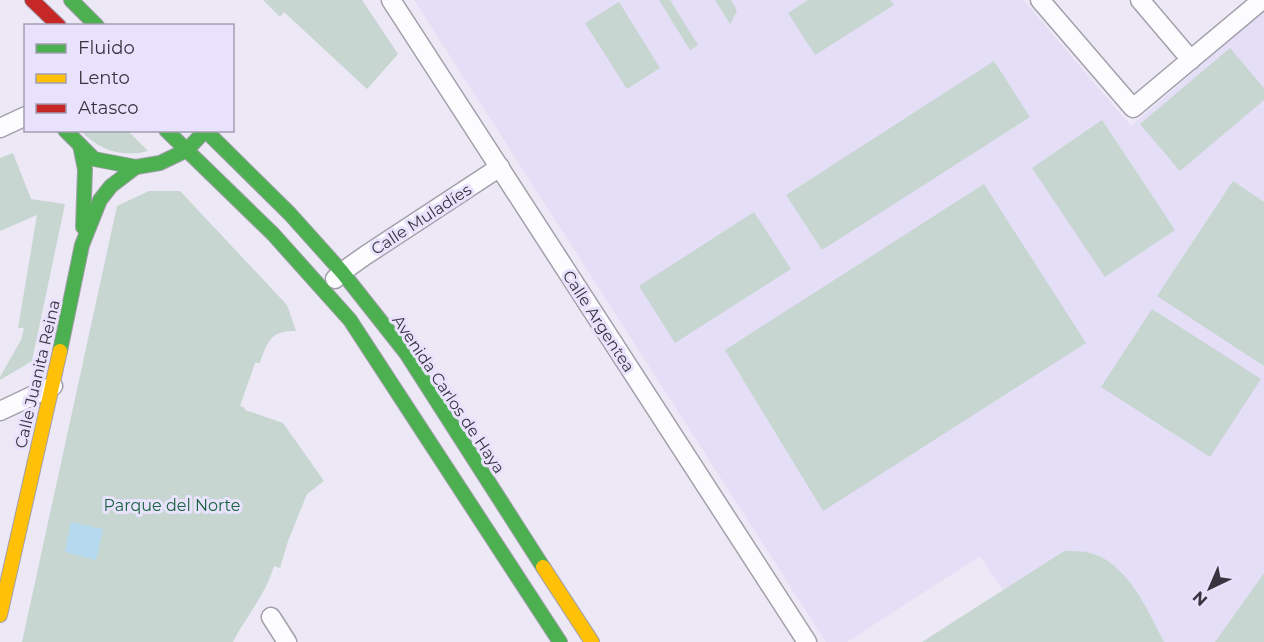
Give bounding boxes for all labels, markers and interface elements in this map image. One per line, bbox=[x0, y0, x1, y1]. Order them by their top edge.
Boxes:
legend bbox=[24, 24, 234, 132]
text: Fluido bbox=[78, 37, 135, 59]
text: Lento bbox=[78, 67, 130, 89]
text: Atasco bbox=[78, 97, 138, 119]
street label: Calle Muladíes bbox=[368, 180, 475, 259]
street label: Calle Argentea bbox=[559, 267, 638, 376]
street label: Calle Juanita Reina bbox=[11, 298, 64, 450]
street label: Avenida Carlos de Haya bbox=[389, 312, 509, 477]
park label: Parque del Norte bbox=[104, 496, 240, 515]
north arrow bbox=[1180, 558, 1240, 618]
text: N bbox=[1189, 587, 1211, 610]

